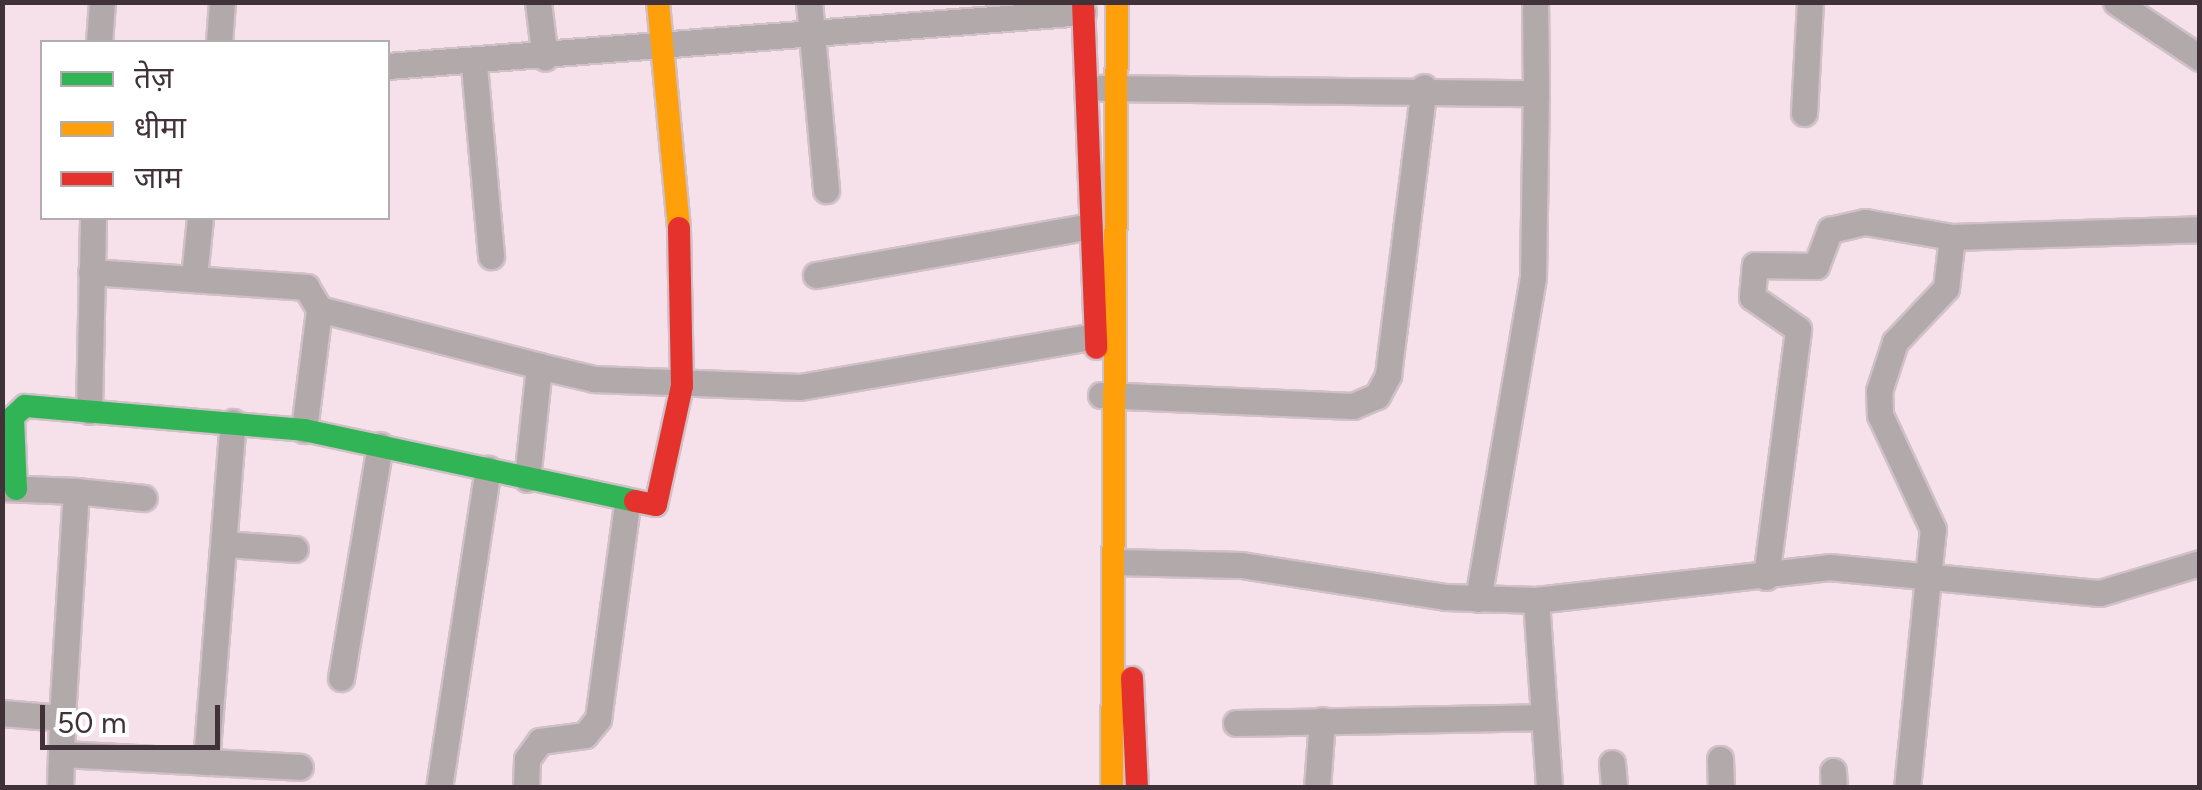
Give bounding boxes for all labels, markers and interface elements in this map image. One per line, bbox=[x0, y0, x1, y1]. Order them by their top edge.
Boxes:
legend bbox=[40, 40, 390, 220]
text: तेज़ bbox=[134, 59, 173, 96]
text: धीमा bbox=[134, 109, 186, 146]
text: जाम bbox=[134, 159, 182, 196]
scale bar bbox=[45, 685, 225, 747]
text: 50 m bbox=[57, 704, 126, 741]

